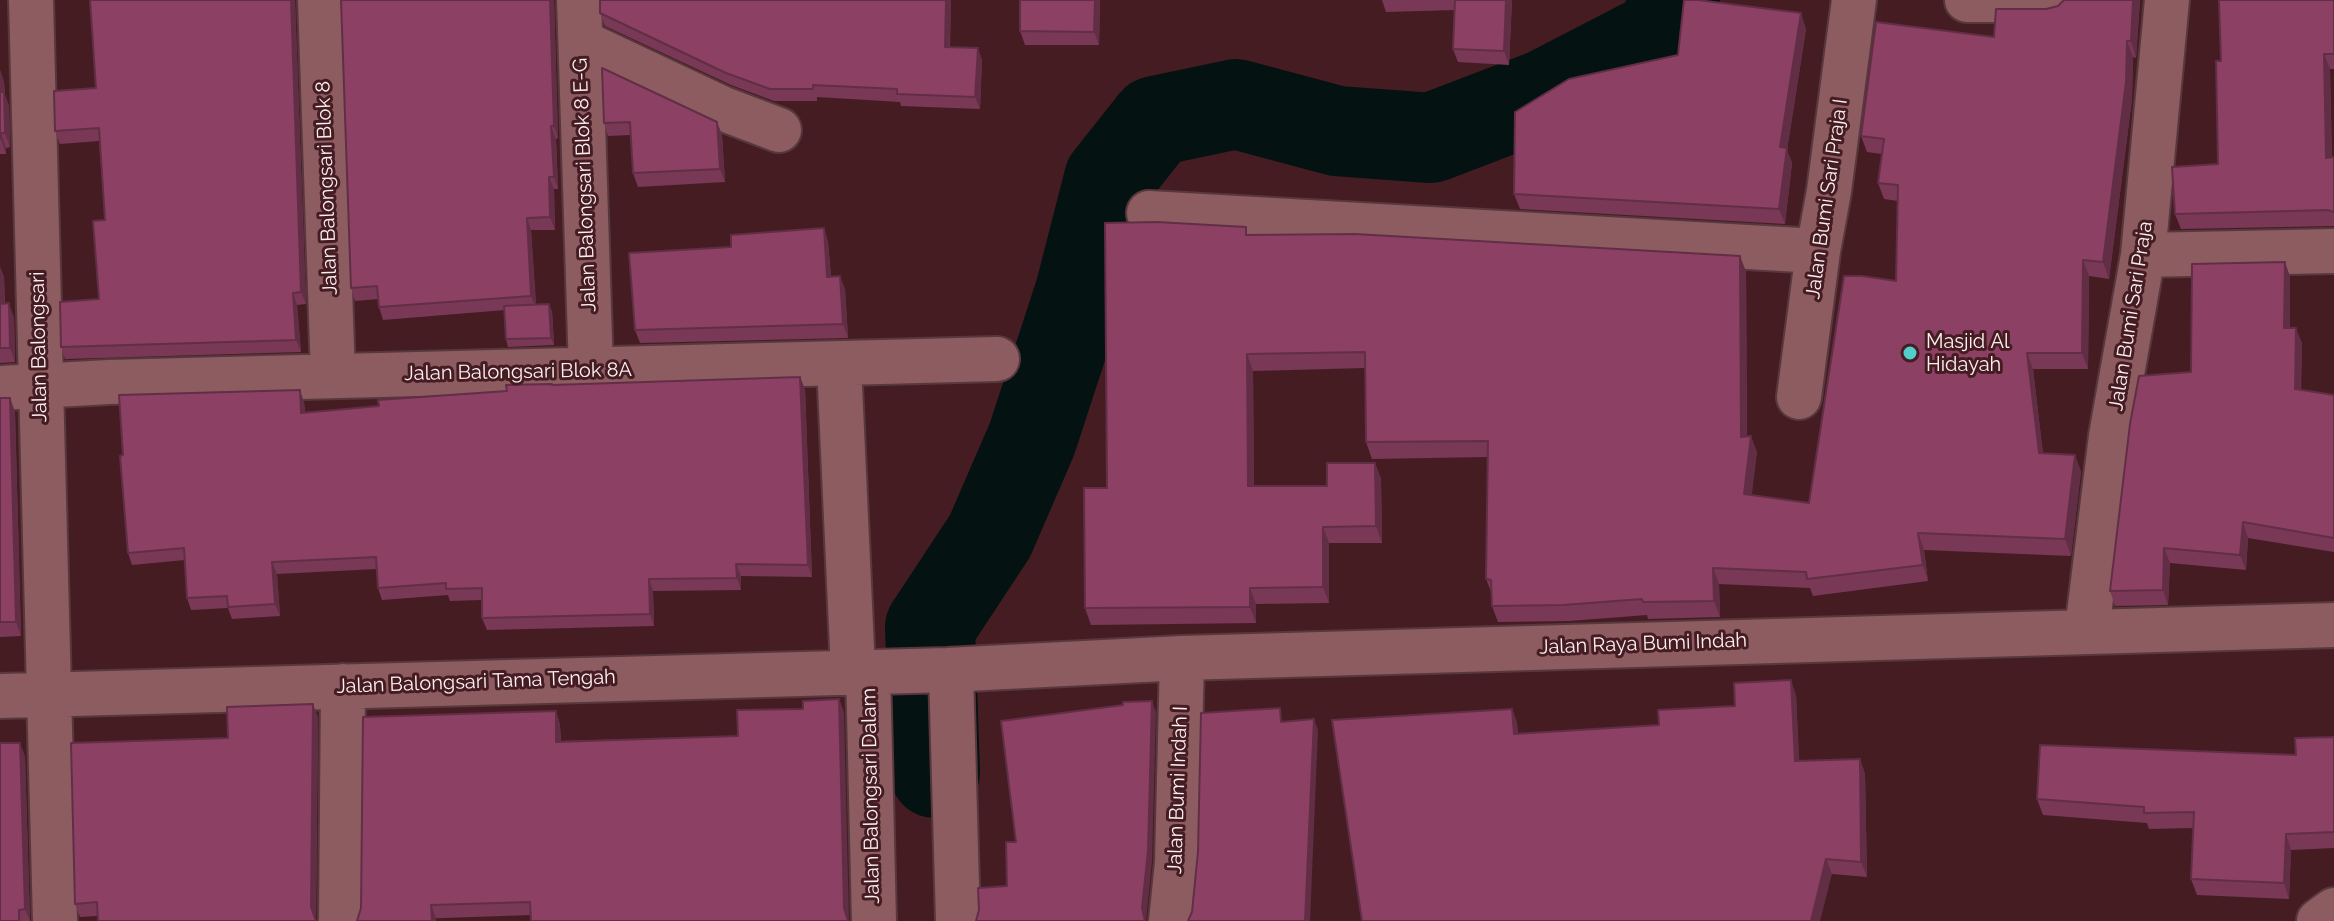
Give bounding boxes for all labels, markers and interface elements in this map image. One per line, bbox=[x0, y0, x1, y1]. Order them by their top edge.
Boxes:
street label: Jalan Balongsari Blok 8 E-G bbox=[569, 58, 601, 312]
street label: Jalan Balongsari Blok 8 bbox=[311, 81, 343, 295]
street label: Jalan Bumi Sari Praja I bbox=[1801, 97, 1853, 301]
street label: Jalan Bumi Sari Praja bbox=[2104, 219, 2158, 413]
street label: Jalan Balongsari bbox=[26, 271, 52, 423]
place label: Masjid Al Hidayah bbox=[1926, 330, 2009, 377]
marker: Masjid Al Hidayah bbox=[1901, 344, 1919, 362]
street label: Jalan Balongsari Blok 8A bbox=[404, 358, 632, 386]
street label: Jalan Raya Bumi Indah bbox=[1539, 628, 1747, 660]
street label: Jalan Balongsari Tama Tengah bbox=[336, 665, 616, 699]
street label: Jalan Balongsari Dalam bbox=[857, 688, 885, 904]
street label: Jalan Bumi Indah I bbox=[1163, 706, 1193, 874]

